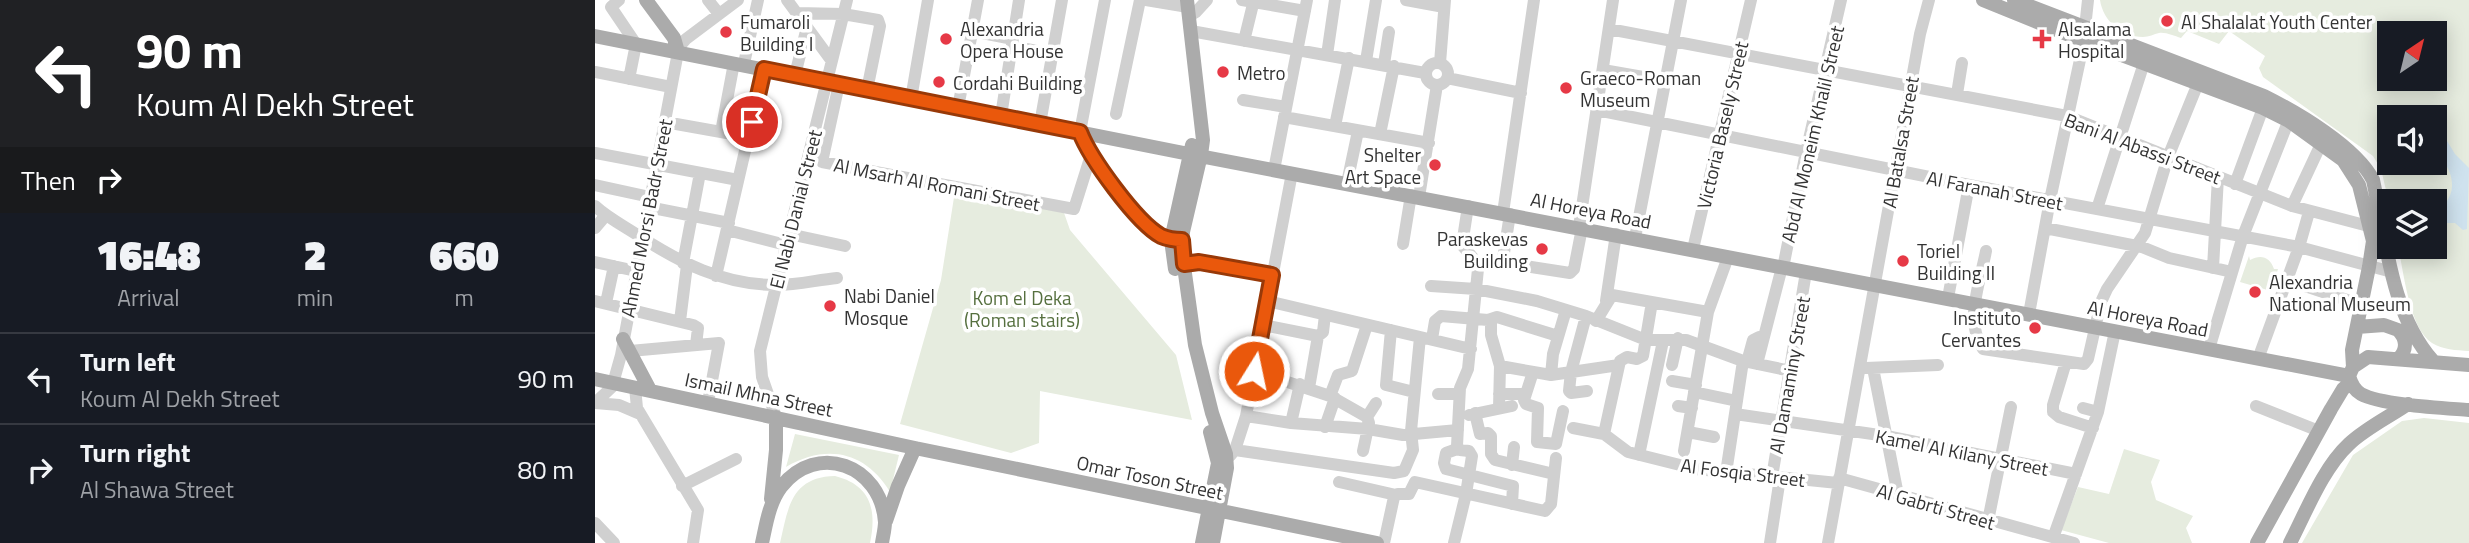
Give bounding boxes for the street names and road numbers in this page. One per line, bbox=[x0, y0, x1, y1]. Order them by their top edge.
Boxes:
street label: Abd Al Moneim Khalil Street bbox=[1773, 22, 1851, 245]
street label: Victoria Basely Street bbox=[1689, 38, 1755, 212]
street label: Al Batalsa Street bbox=[1874, 74, 1926, 210]
street label: Bani Al Abassi Street bbox=[2061, 105, 2226, 191]
street label: Ahmed Morsi Badr Street bbox=[613, 116, 680, 320]
street label: El Nabi Danial Street bbox=[761, 126, 829, 292]
street label: Al Msarh Al Romani Street bbox=[831, 150, 1043, 218]
street label: Al Faranah Street bbox=[1925, 163, 2066, 217]
street label: Al Horeya Road bbox=[1528, 184, 1654, 236]
street label: Al Horeya Road bbox=[2085, 292, 2211, 344]
street label: Al Damaminy Street bbox=[1761, 294, 1817, 456]
street label: Ismail Mhna Street bbox=[682, 364, 836, 424]
street label: Kamel Al Kilany Street bbox=[1873, 421, 2051, 483]
street label: Omar Toson Street bbox=[1074, 447, 1226, 507]
street label: Al Fosqia Street bbox=[1679, 450, 1807, 494]
street label: Al Gabrti Street bbox=[1874, 475, 1999, 537]

